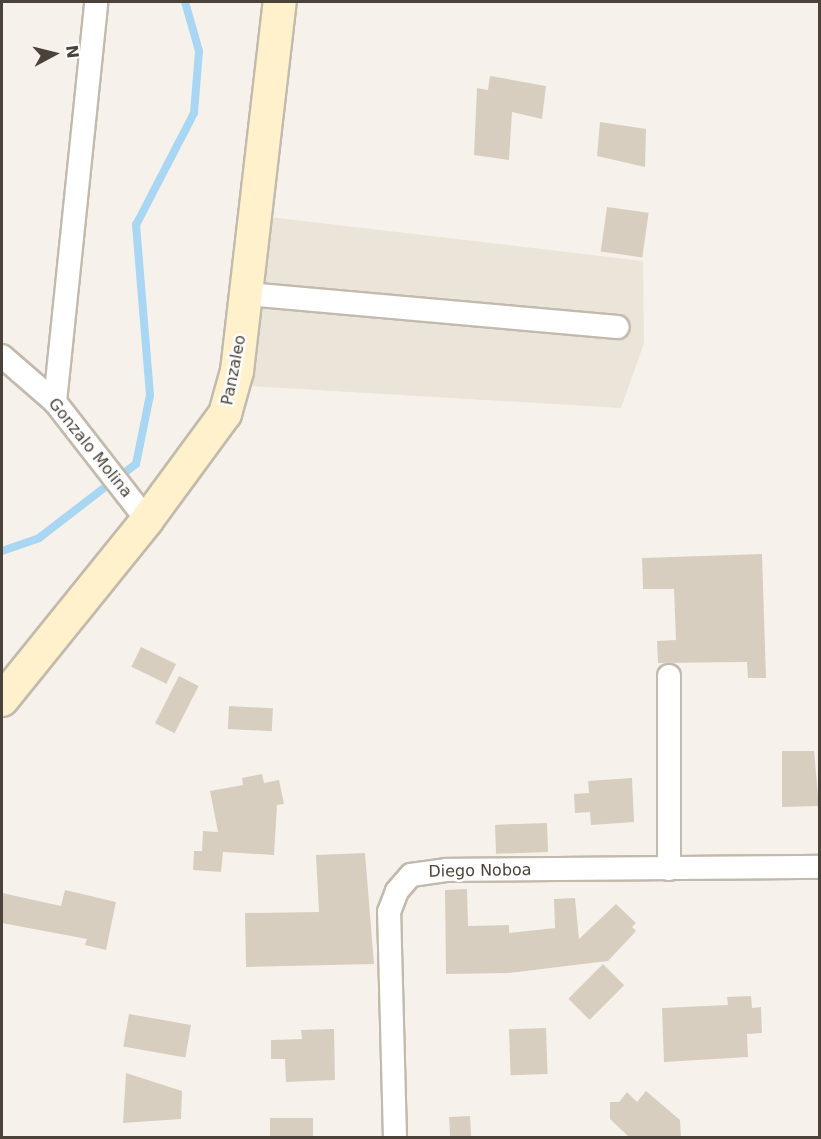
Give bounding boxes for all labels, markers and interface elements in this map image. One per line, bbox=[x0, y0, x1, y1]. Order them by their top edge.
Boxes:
north arrow bbox=[24, 24, 84, 84]
text: N bbox=[62, 44, 83, 60]
street label: Panzaleo bbox=[218, 333, 250, 407]
street label: Gonzalo Molina bbox=[44, 394, 136, 502]
street label: Diego Noboa bbox=[428, 861, 532, 881]

